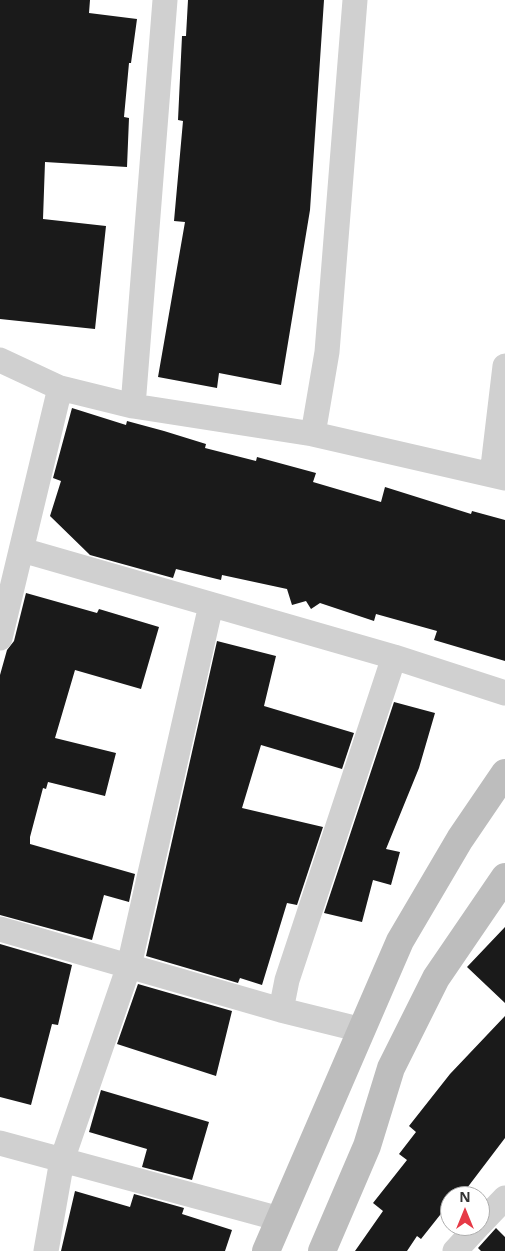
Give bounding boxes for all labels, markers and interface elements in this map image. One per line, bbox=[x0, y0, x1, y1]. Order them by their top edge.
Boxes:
north arrow bbox=[440, 1186, 490, 1236]
text: N bbox=[459, 1187, 471, 1206]

